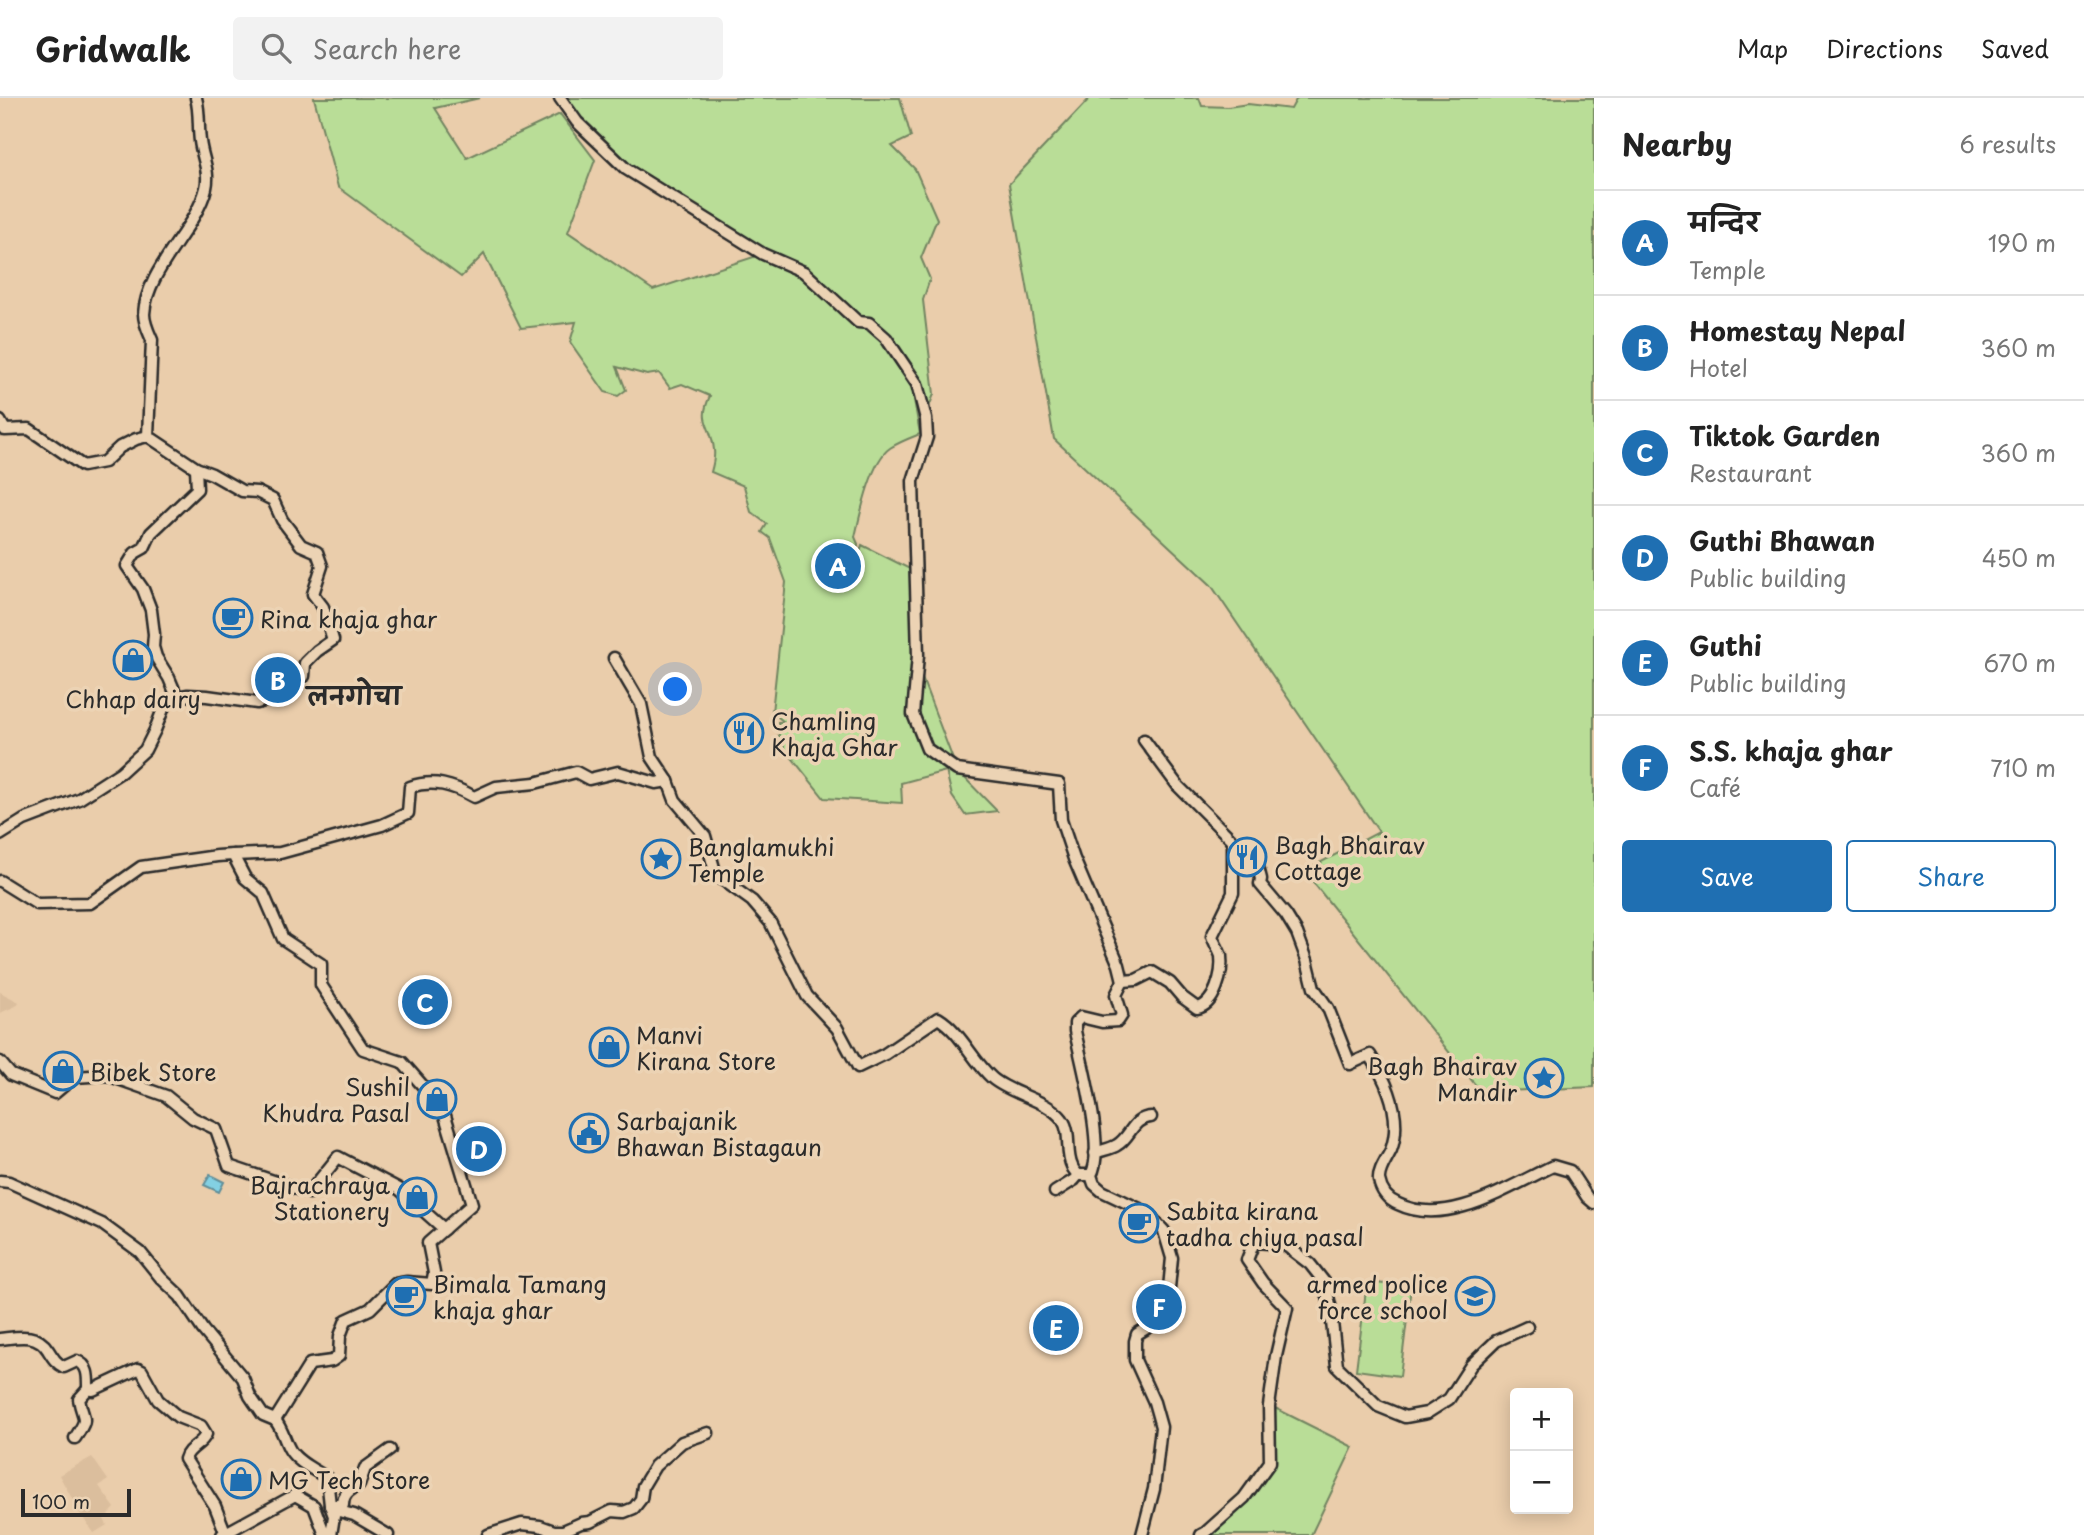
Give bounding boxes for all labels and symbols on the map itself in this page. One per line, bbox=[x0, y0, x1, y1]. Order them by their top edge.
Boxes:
pin: A bbox=[815, 540, 861, 592]
cafe icon: Rina khaja ghar bbox=[212, 597, 254, 639]
place label: Rina khaja ghar bbox=[260, 601, 438, 636]
shop icon: Chhap dairy bbox=[112, 639, 154, 681]
pin: B bbox=[255, 654, 301, 706]
your location bbox=[658, 672, 692, 706]
district label: लनगोचा bbox=[305, 677, 404, 713]
place label: Chhap dairy bbox=[65, 681, 201, 716]
place label: Chamling Khaja Ghar bbox=[771, 703, 898, 764]
restaurant icon: Chamling Khaja Ghar bbox=[723, 712, 765, 754]
place label: Bagh Bhairav Cottage bbox=[1274, 827, 1425, 888]
place label: Banglamukhi Temple bbox=[688, 829, 835, 890]
restaurant icon: Bagh Bhairav Cottage bbox=[1226, 836, 1268, 878]
place icon: Banglamukhi Temple bbox=[640, 838, 682, 880]
pin: C bbox=[402, 976, 448, 1028]
place label: Manvi Kirana Store bbox=[636, 1017, 776, 1078]
shop icon: Manvi Kirana Store bbox=[588, 1026, 630, 1068]
place label: Bagh Bhairav Mandir bbox=[1366, 1048, 1518, 1109]
shop icon: Bibek Store bbox=[42, 1050, 84, 1092]
place label: Bibek Store bbox=[90, 1054, 217, 1089]
place icon: Bagh Bhairav Mandir bbox=[1523, 1057, 1565, 1099]
place label: Sushil Khudra Pasal bbox=[262, 1069, 410, 1130]
shop icon: Sushil Khudra Pasal bbox=[416, 1078, 458, 1120]
place label: Sarbajanik Bhawan Bistagaun bbox=[616, 1103, 822, 1164]
public building icon: Sarbajanik Bhawan Bistagaun bbox=[568, 1112, 610, 1154]
pin: D bbox=[456, 1123, 502, 1175]
place label: Bajrachraya Stationery bbox=[250, 1167, 390, 1228]
shop icon: Bajrachraya Stationery bbox=[396, 1176, 438, 1218]
place label: Sabita kirana tadha chiya pasal bbox=[1166, 1193, 1364, 1254]
cafe icon: Sabita kirana tadha chiya pasal bbox=[1118, 1202, 1160, 1244]
place label: Bimala Tamang khaja ghar bbox=[433, 1266, 607, 1327]
place label: armed police force school bbox=[1307, 1266, 1448, 1327]
cafe icon: Bimala Tamang khaja ghar bbox=[385, 1275, 427, 1317]
school or university icon: armed police force school bbox=[1454, 1275, 1496, 1317]
pin: F bbox=[1136, 1281, 1182, 1333]
pin: E bbox=[1033, 1302, 1079, 1354]
shop icon: MG Tech Store bbox=[220, 1458, 262, 1500]
place label: MG Tech Store bbox=[268, 1462, 430, 1497]
scale bar bbox=[21, 1486, 131, 1518]

